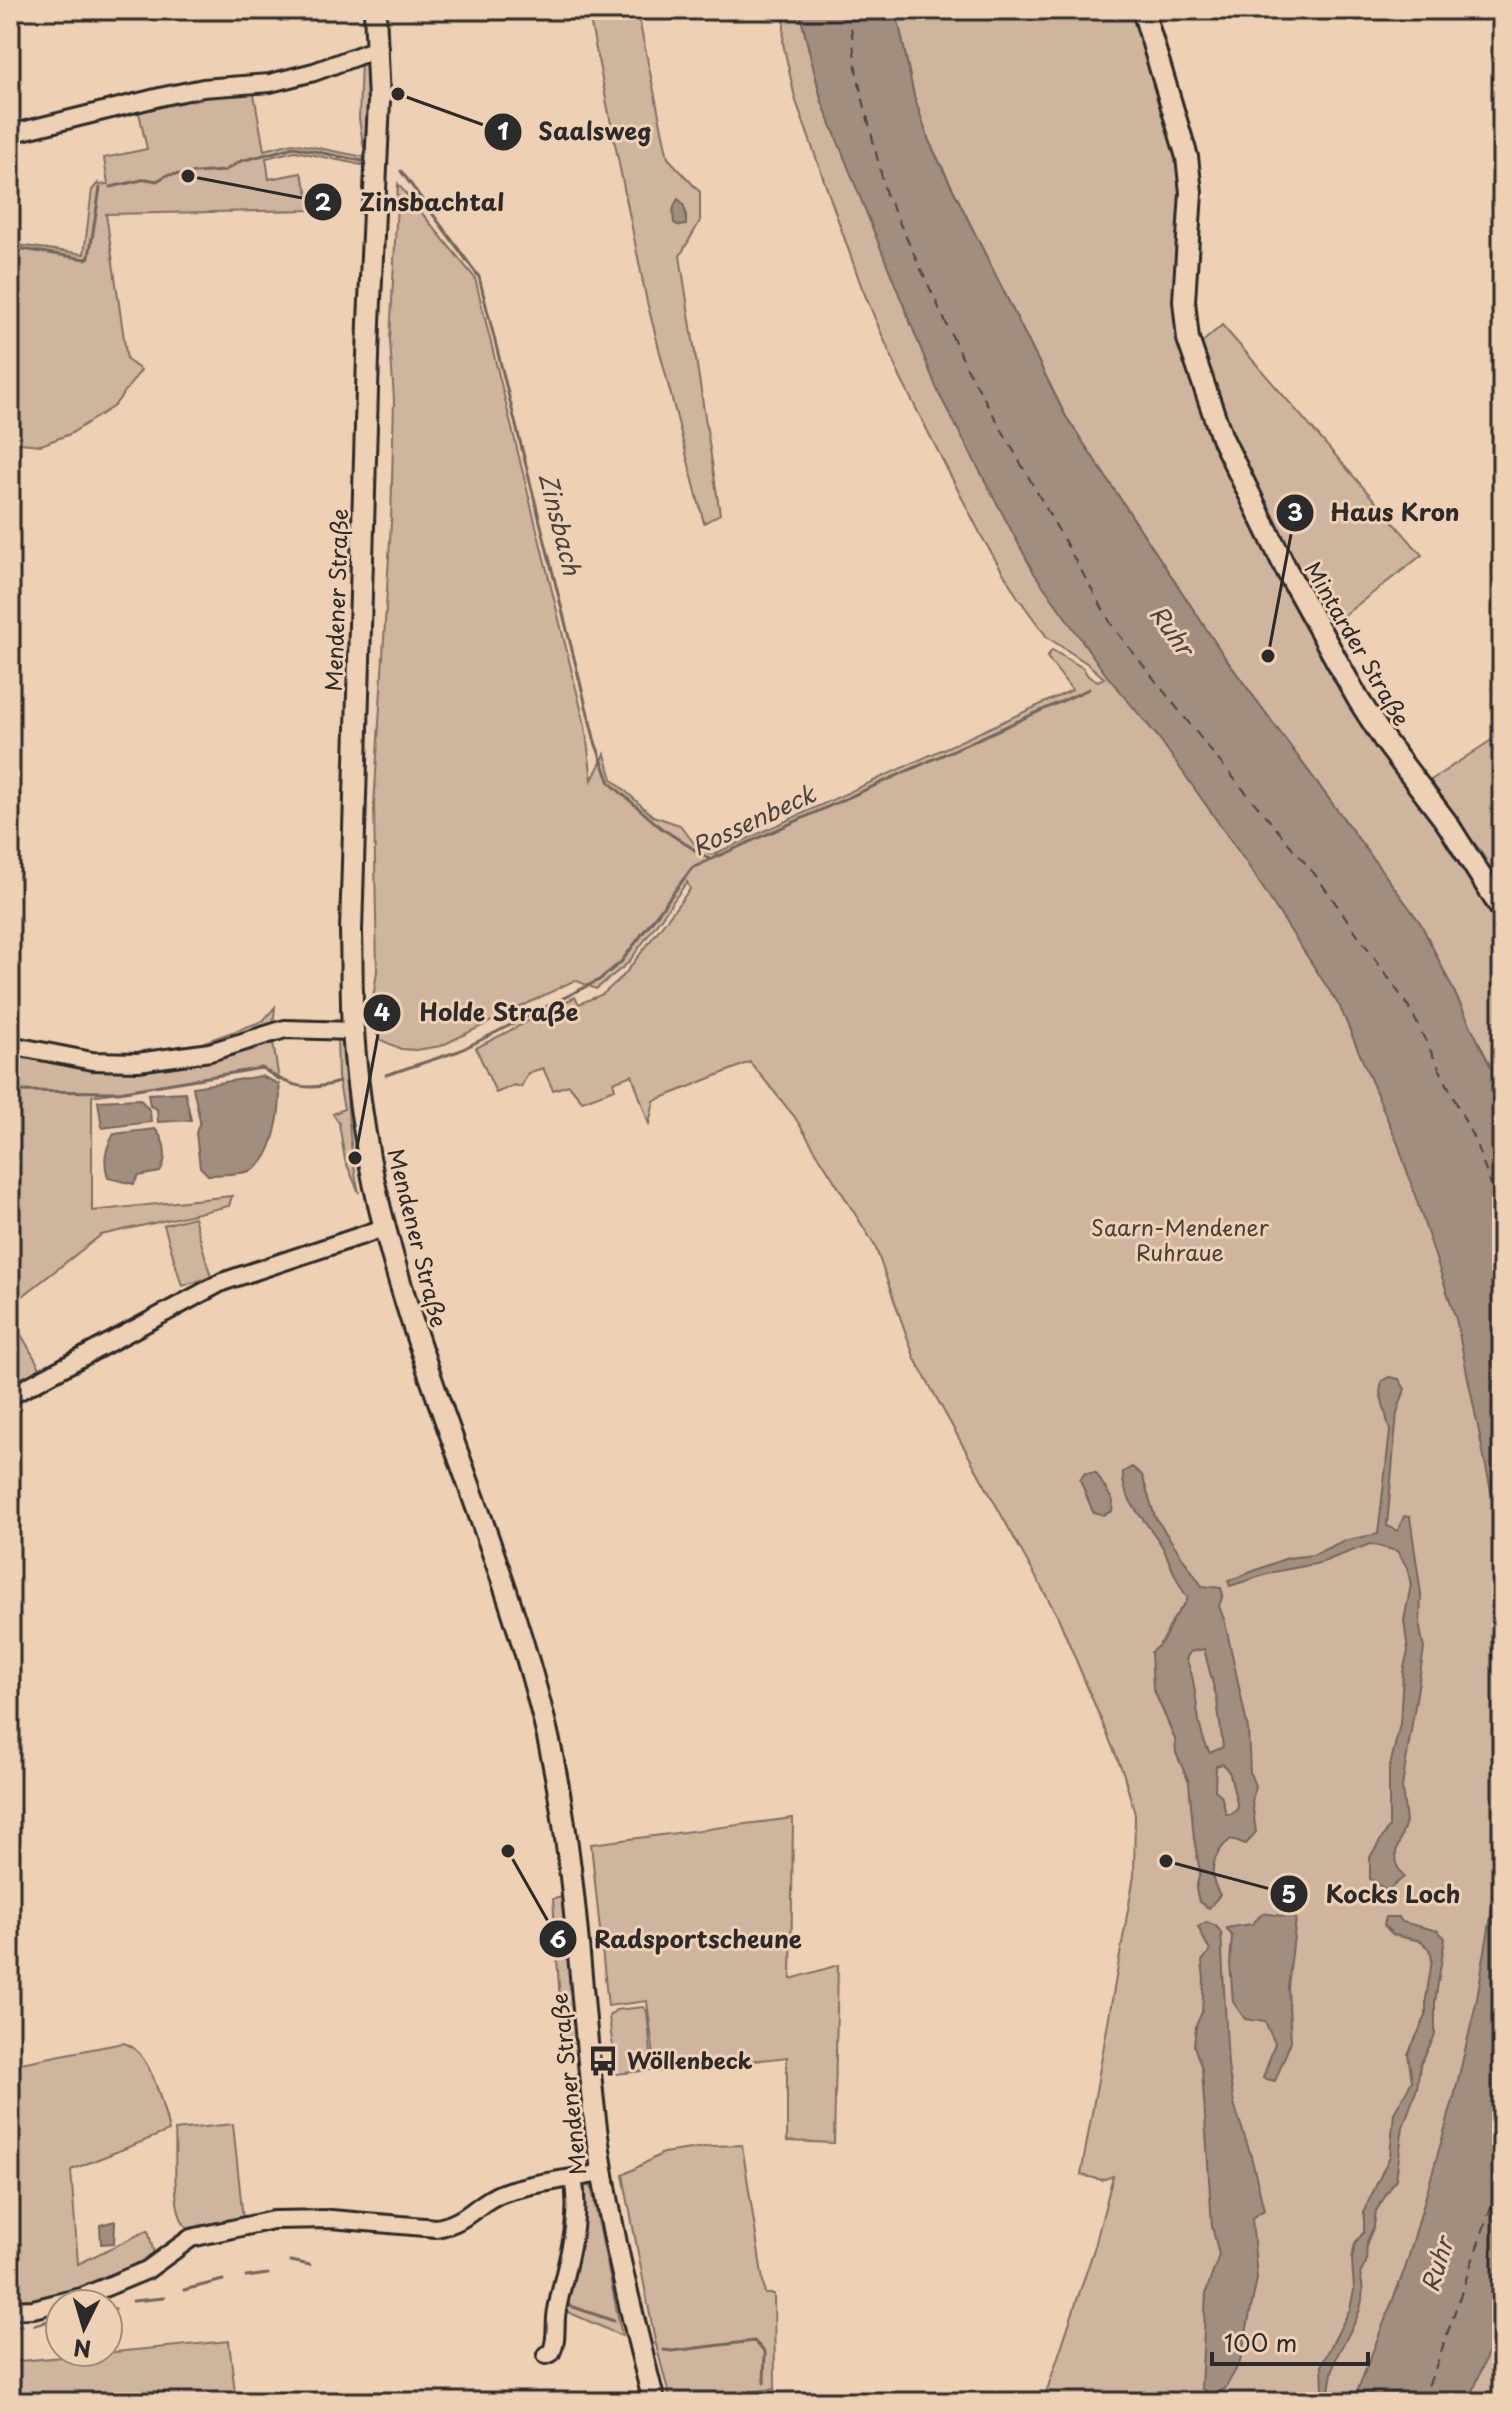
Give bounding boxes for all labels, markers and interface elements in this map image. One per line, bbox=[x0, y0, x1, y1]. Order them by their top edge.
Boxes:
callout: Saalsweg bbox=[483, 108, 668, 156]
text: 1 bbox=[497, 112, 509, 148]
text: Saalsweg bbox=[538, 112, 652, 148]
callout: Zinsbachtal bbox=[303, 178, 520, 226]
text: 2 bbox=[315, 183, 332, 219]
text: Zinsbachtal bbox=[360, 183, 504, 219]
water label: Zinsbach bbox=[531, 469, 591, 579]
callout: Haus Kron bbox=[1275, 489, 1476, 537]
text: 3 bbox=[1287, 493, 1303, 529]
text: Haus Kron bbox=[1330, 493, 1460, 529]
street label: Mendener Straße bbox=[316, 508, 355, 692]
street label: Mintarder Straße bbox=[1298, 555, 1419, 732]
water label: Ruhr bbox=[1142, 597, 1206, 666]
water label: Rossenbeck bbox=[685, 774, 822, 864]
callout: Holde Straße bbox=[362, 989, 595, 1037]
text: 4 bbox=[374, 993, 390, 1029]
text: Holde Straße bbox=[419, 993, 579, 1029]
street label: Mendener Straße bbox=[380, 1145, 457, 1330]
park label: Saarn-Mendener Ruhraue bbox=[1091, 1210, 1270, 1268]
callout: Kocks Loch bbox=[1269, 1870, 1477, 1918]
text: 5 bbox=[1281, 1875, 1297, 1911]
text: Kocks Loch bbox=[1325, 1875, 1461, 1911]
callout: Radsportscheune bbox=[538, 1915, 818, 1963]
text: 6 bbox=[550, 1920, 567, 1956]
text: Radsportscheune bbox=[594, 1920, 802, 1956]
street label: Mendener Straße bbox=[542, 1991, 593, 2177]
place label: Wöllenbeck bbox=[627, 2043, 753, 2076]
bus stop icon: Wöllenbeck bbox=[586, 2044, 620, 2078]
water label: Ruhr bbox=[1411, 2229, 1462, 2296]
north arrow bbox=[44, 2288, 124, 2368]
scale bar bbox=[1212, 2316, 1368, 2366]
text: 100 m bbox=[1224, 2324, 1297, 2360]
text: N bbox=[72, 2332, 92, 2367]

